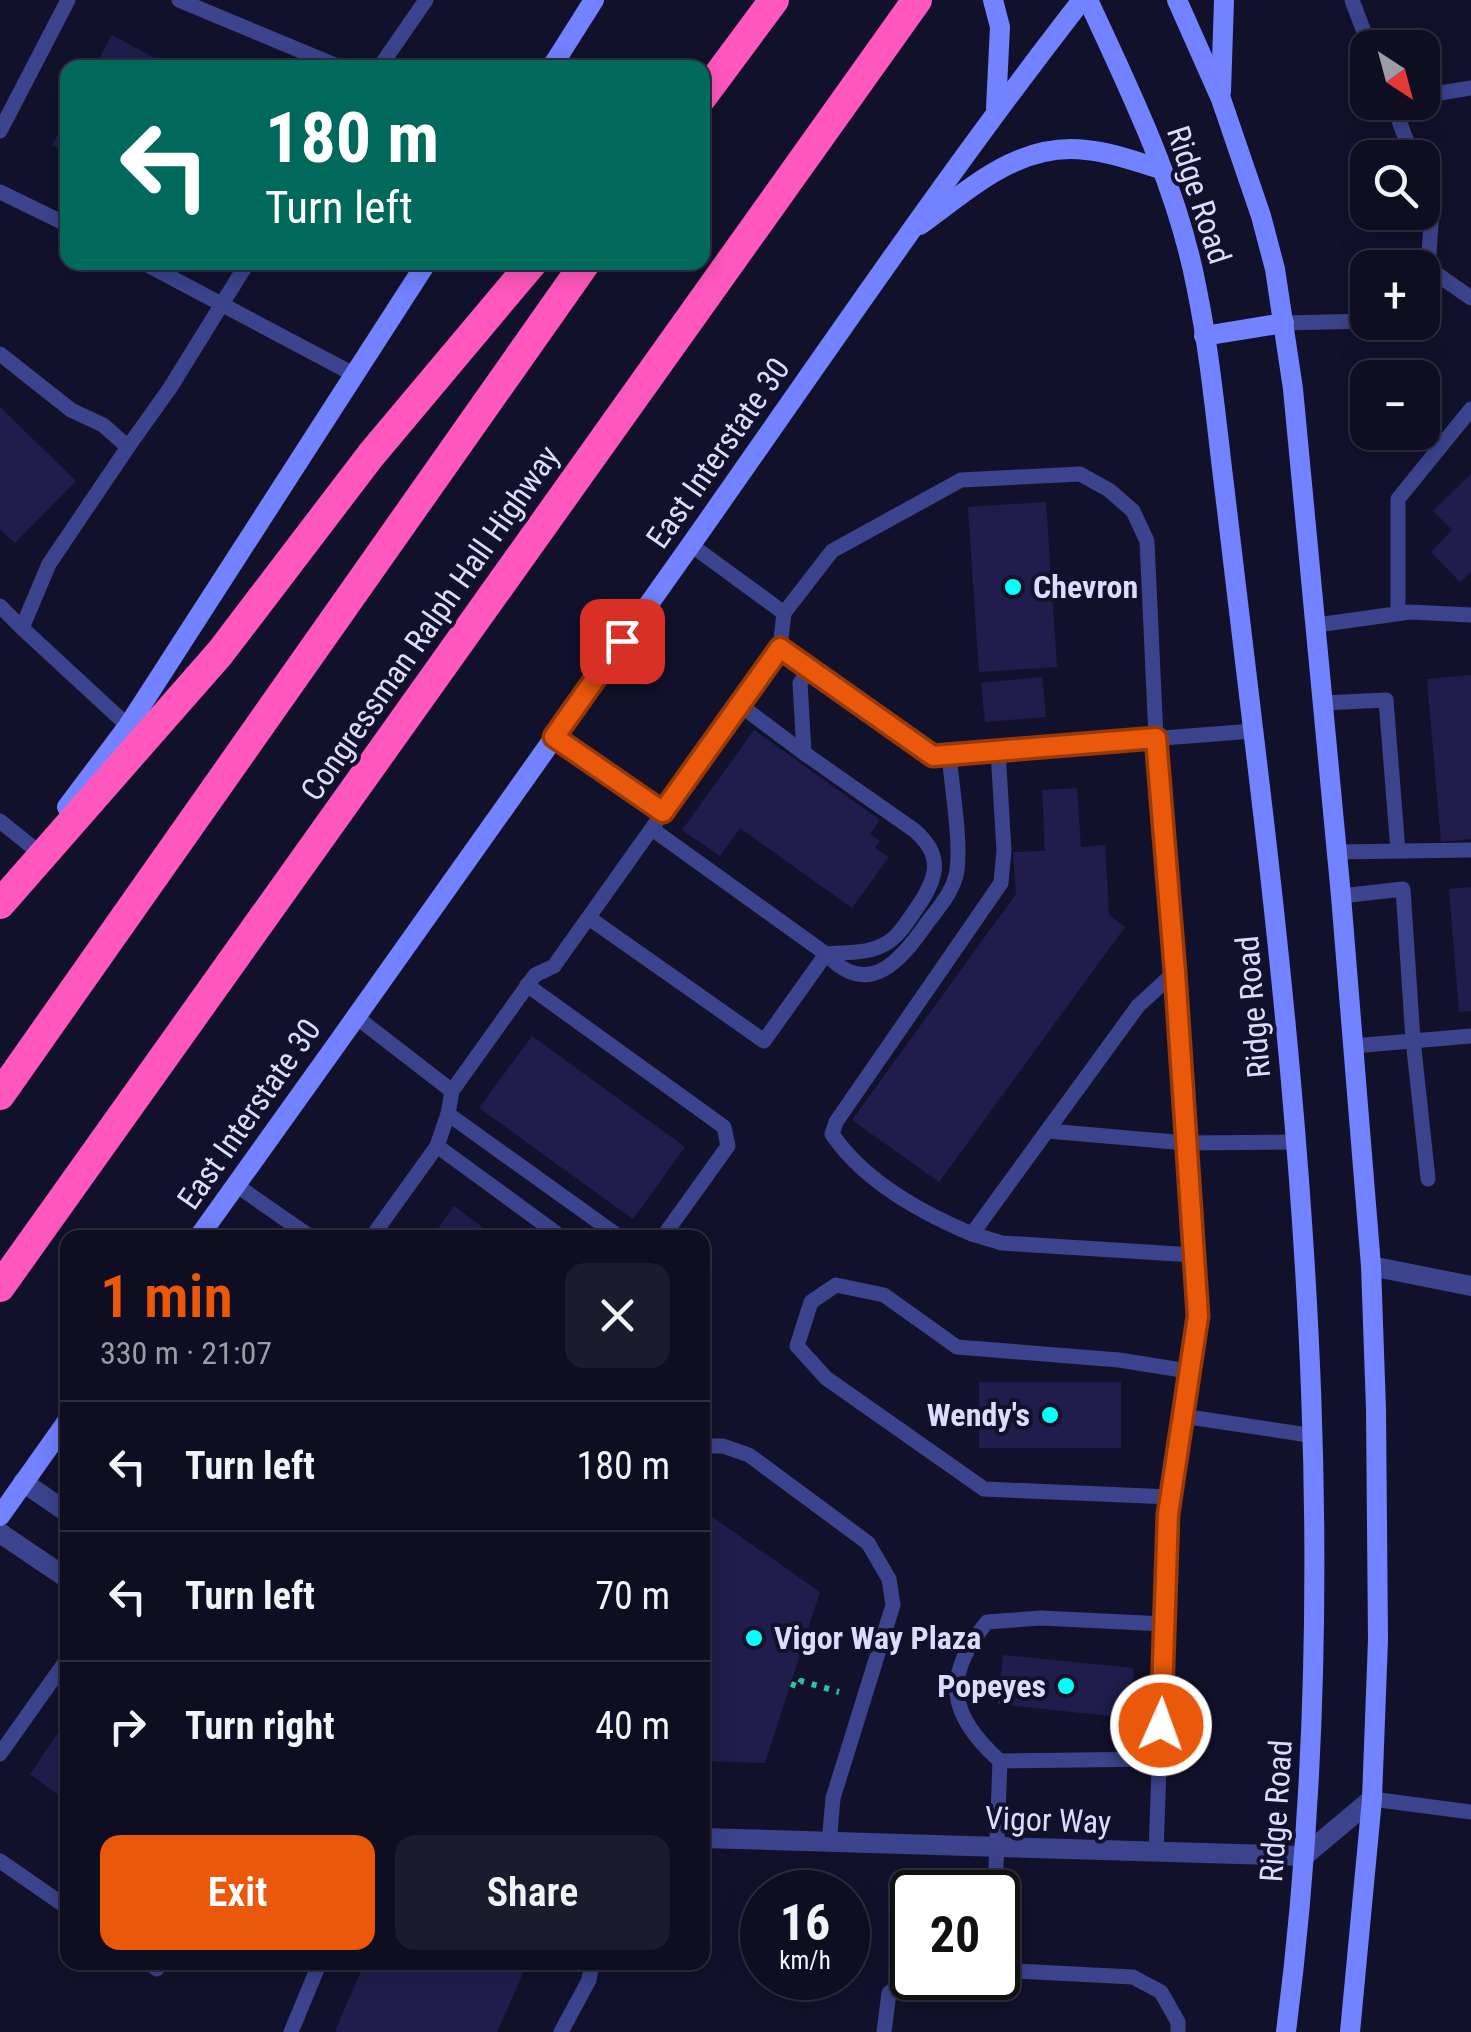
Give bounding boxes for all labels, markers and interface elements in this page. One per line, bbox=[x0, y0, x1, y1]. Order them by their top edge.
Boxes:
north arrow bbox=[1350, 30, 1440, 120]
map controls bbox=[1350, 30, 1440, 450]
text: 180 m bbox=[265, 97, 439, 179]
icon: left bbox=[100, 100, 230, 230]
street label: Ridge Road bbox=[1159, 121, 1239, 269]
button: search bbox=[1350, 140, 1440, 230]
text: Turn left bbox=[265, 181, 413, 234]
button: + bbox=[1350, 250, 1440, 340]
street label: East Interstate 30 bbox=[638, 351, 798, 555]
button: − bbox=[1350, 360, 1440, 450]
street label: Congressman Ralph Hall Highway bbox=[293, 438, 567, 808]
place label: Chevron bbox=[1033, 568, 1138, 606]
marker: Chevron bbox=[1002, 576, 1024, 598]
pin bbox=[580, 599, 665, 684]
icon: arrive bbox=[595, 614, 650, 669]
street label: Ridge Road bbox=[1228, 934, 1278, 1080]
street label: East Interstate 30 bbox=[169, 1012, 329, 1216]
text: 1 min bbox=[100, 1261, 233, 1332]
button: close bbox=[565, 1263, 670, 1368]
text: 330 m · 21:07 bbox=[100, 1334, 272, 1372]
place label: Wendy's bbox=[927, 1396, 1030, 1434]
marker: Wendy's bbox=[1039, 1404, 1061, 1426]
icon: left bbox=[100, 1439, 155, 1494]
text: Turn left bbox=[185, 1444, 315, 1488]
text: 180 m bbox=[576, 1444, 670, 1488]
icon: left bbox=[100, 1569, 155, 1624]
text: Turn left bbox=[185, 1574, 315, 1618]
text: 70 m bbox=[595, 1574, 670, 1618]
place label: Vigor Way Plaza bbox=[774, 1619, 981, 1657]
marker: Vigor Way Plaza bbox=[743, 1627, 765, 1649]
place label: Popeyes bbox=[937, 1667, 1046, 1705]
position arrow bbox=[1109, 1673, 1213, 1777]
marker: Popeyes bbox=[1055, 1675, 1077, 1697]
icon: right bbox=[100, 1699, 155, 1754]
text: Turn right bbox=[185, 1704, 335, 1748]
text: 40 m bbox=[595, 1704, 670, 1748]
street label: Ridge Road bbox=[1252, 1739, 1300, 1883]
street label: Vigor Way bbox=[984, 1799, 1112, 1841]
button: Exit bbox=[100, 1835, 375, 1950]
button: Share bbox=[395, 1835, 670, 1950]
speed limit sign: 20 bbox=[890, 1870, 1020, 2000]
text: 16 bbox=[780, 1894, 830, 1952]
text: km/h bbox=[779, 1946, 831, 1975]

